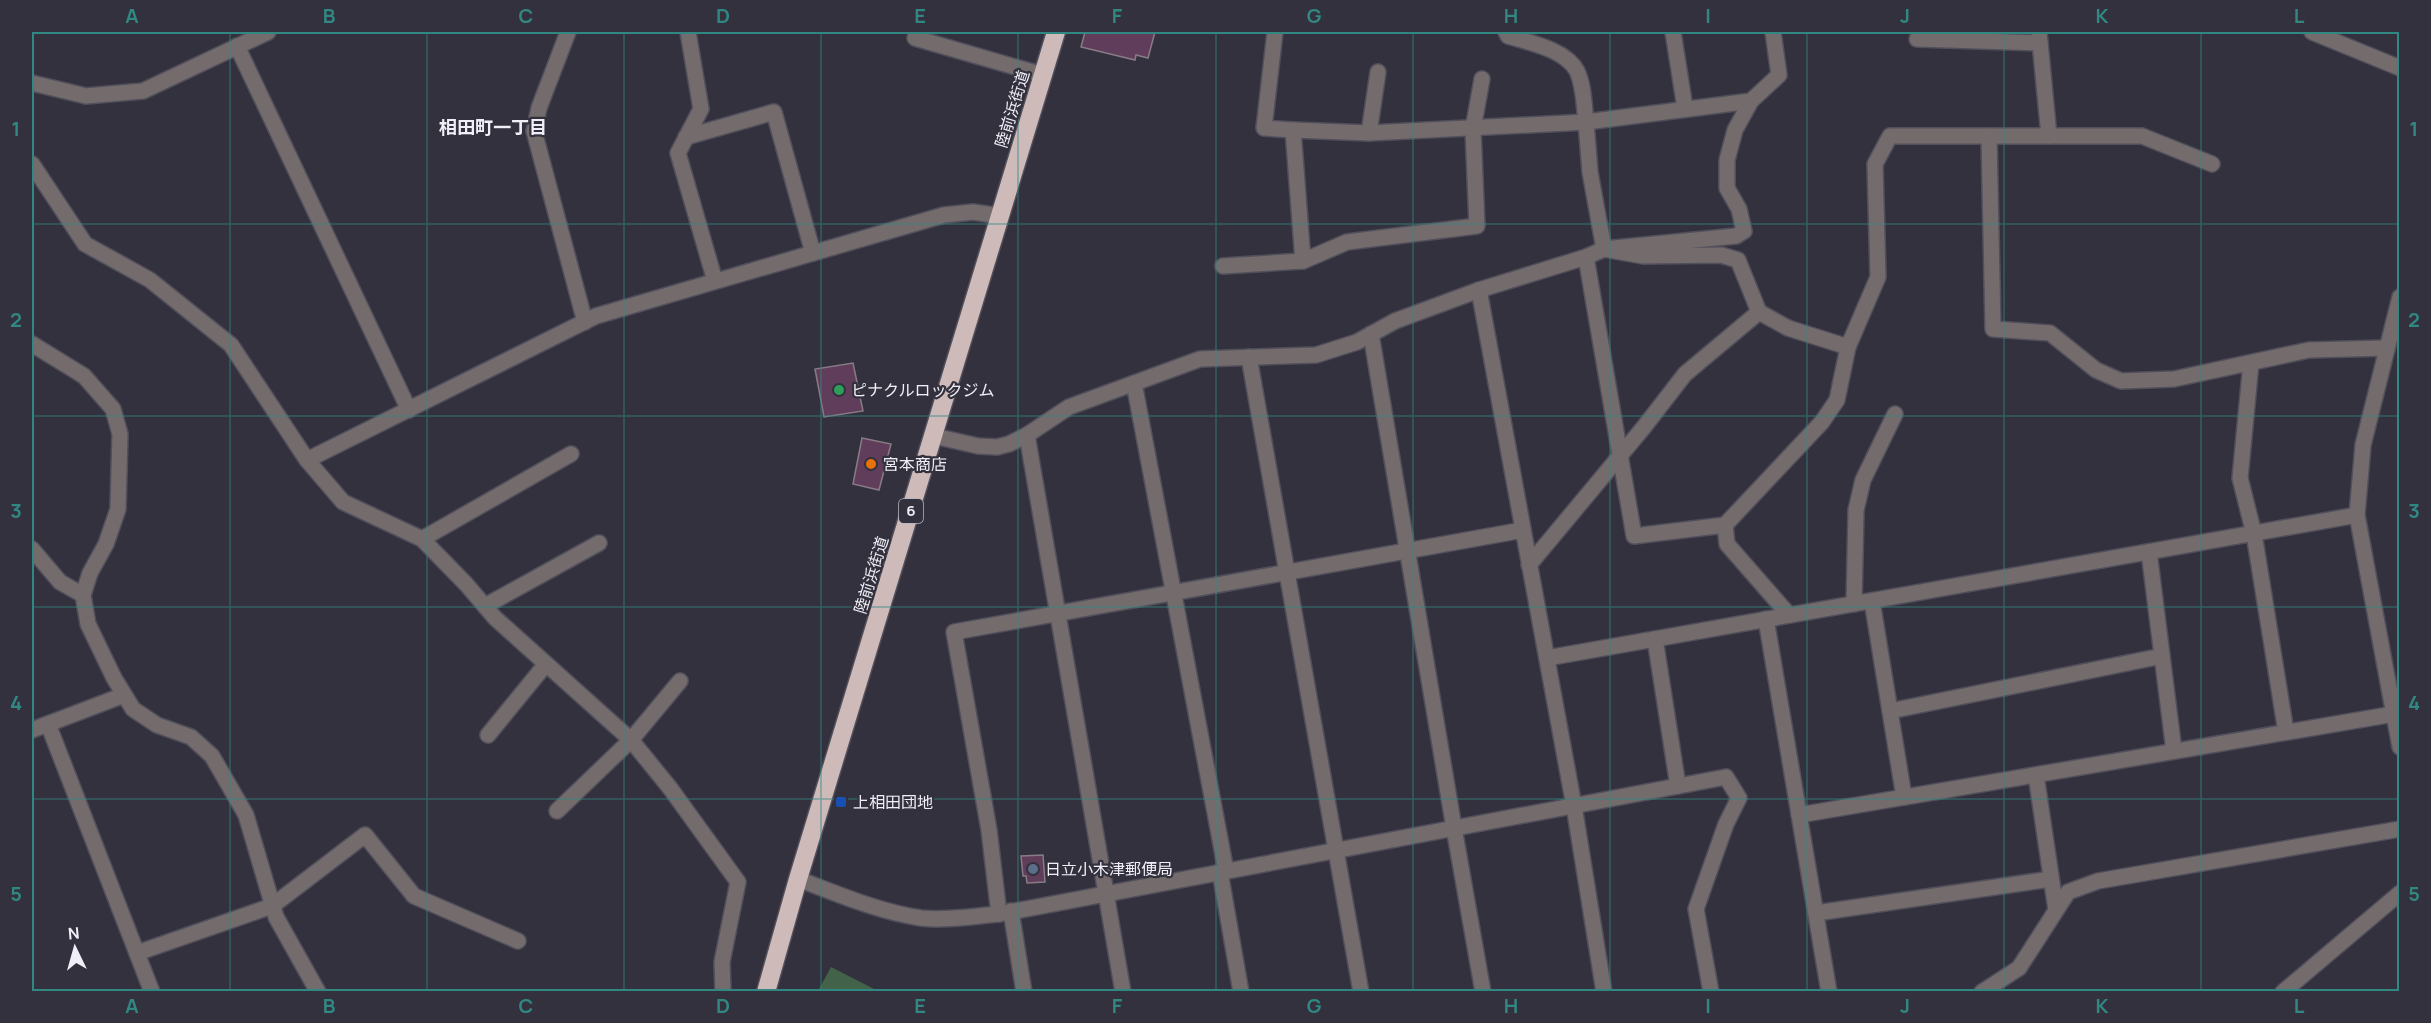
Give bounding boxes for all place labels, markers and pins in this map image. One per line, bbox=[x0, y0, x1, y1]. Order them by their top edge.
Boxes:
place label: ピナクルロックジム bbox=[851, 379, 995, 401]
marker: ピナクルロックジム bbox=[832, 383, 846, 397]
place label: 宮本商店 bbox=[883, 453, 947, 475]
marker: 宮本商店 bbox=[864, 457, 878, 471]
place label: 上相田団地 bbox=[853, 791, 933, 813]
marker: 上相田団地 bbox=[834, 795, 848, 809]
place label: 日立小木津郵便局 bbox=[1045, 858, 1173, 880]
marker: 日立小木津郵便局 bbox=[1026, 862, 1040, 876]

